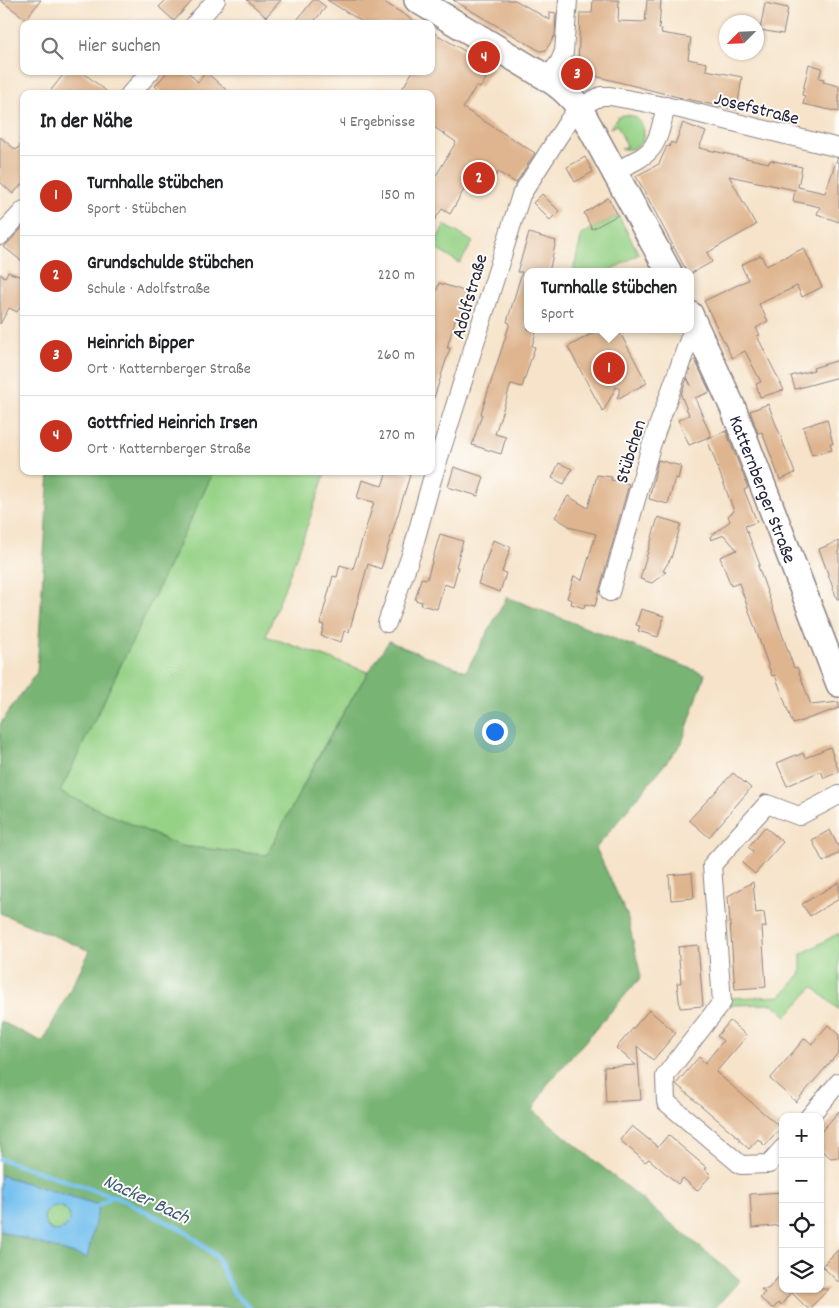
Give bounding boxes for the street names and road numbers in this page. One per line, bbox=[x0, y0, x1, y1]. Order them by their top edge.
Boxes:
street label: Josefstraße bbox=[711, 87, 802, 134]
street label: Adolfstraße bbox=[446, 251, 496, 343]
street label: Katternberger Straße bbox=[720, 412, 801, 568]
street label: Stübchen bbox=[610, 417, 655, 487]

